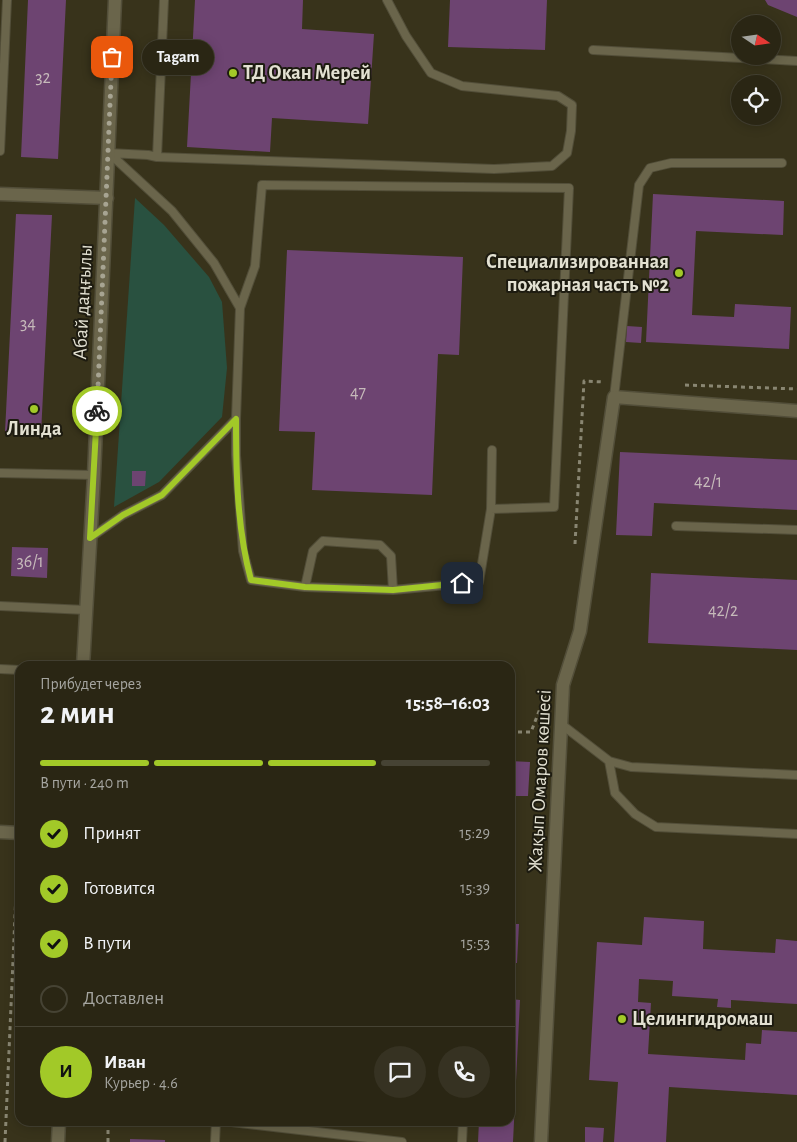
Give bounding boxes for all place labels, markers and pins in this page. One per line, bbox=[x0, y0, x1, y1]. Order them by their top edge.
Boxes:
pin bbox=[91, 36, 133, 78]
callout: Tagam bbox=[142, 40, 214, 74]
place label: ТД Окан Мерей bbox=[243, 63, 371, 83]
marker: ТД Окан Мерей bbox=[227, 67, 239, 79]
place label: Специализированная пожарная часть №2 bbox=[486, 252, 669, 295]
marker: Специализированная пожарная часть №2 bbox=[673, 267, 685, 279]
marker: Линда bbox=[28, 403, 40, 415]
place label: Линда bbox=[7, 419, 62, 439]
pin bbox=[441, 562, 483, 604]
place label: Целингидромаш bbox=[632, 1009, 773, 1029]
marker: Целингидромаш bbox=[616, 1013, 628, 1025]

